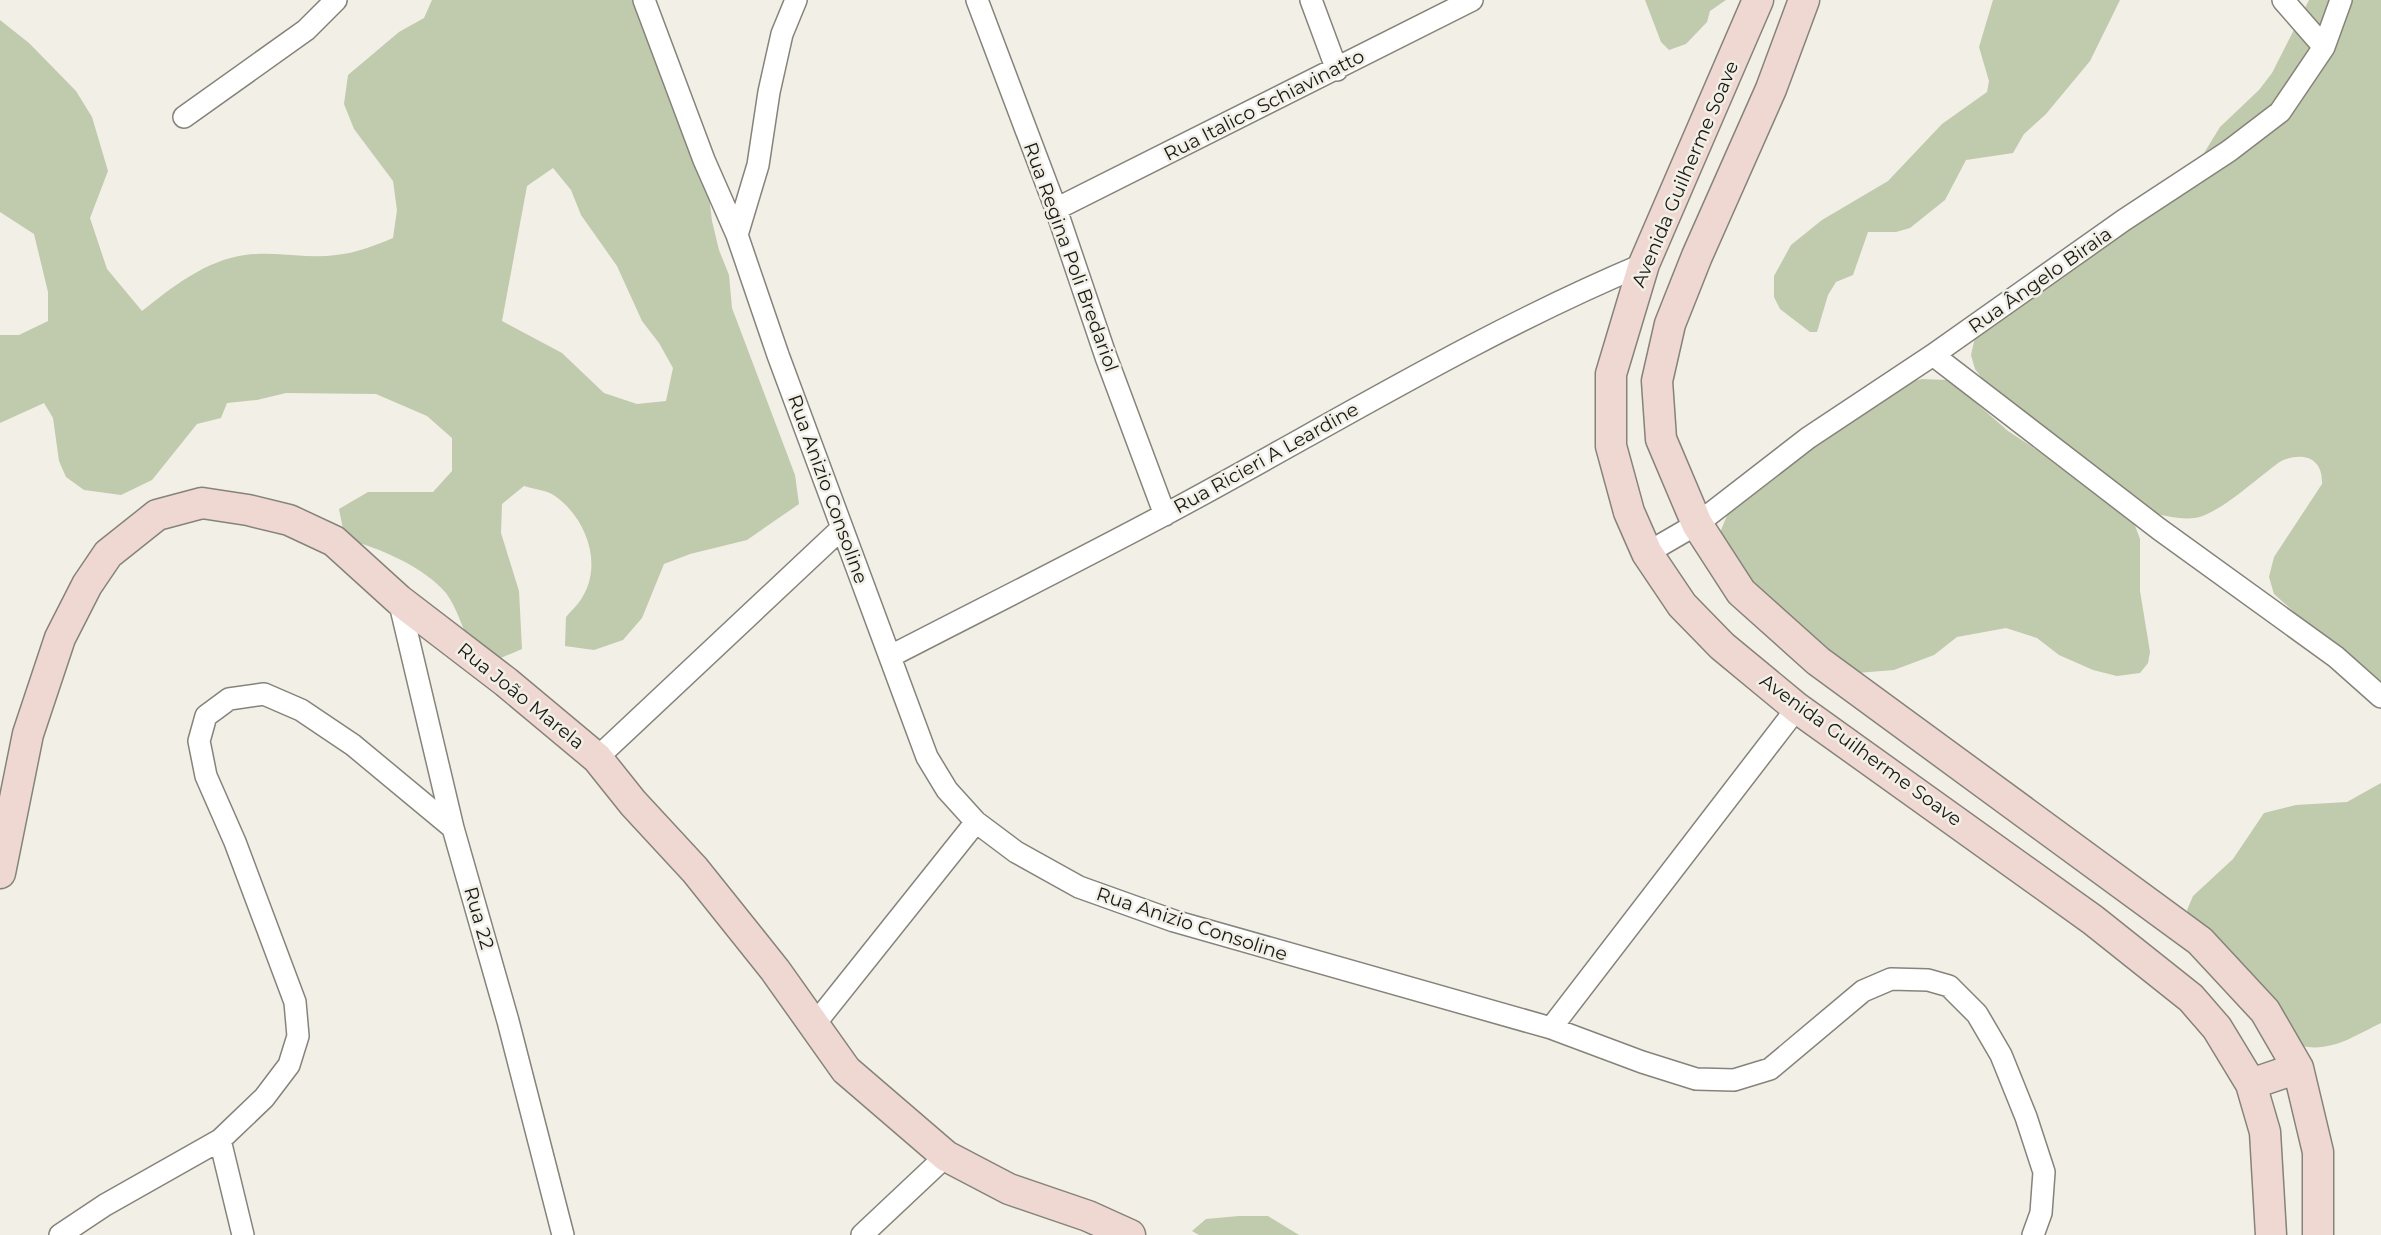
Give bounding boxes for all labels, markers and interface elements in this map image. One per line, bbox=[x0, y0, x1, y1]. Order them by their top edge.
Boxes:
street label: Rua Italico Schiavinatto bbox=[1160, 44, 1368, 166]
street label: Avenida Guilherme Soave bbox=[1627, 57, 1743, 291]
street label: Rua Regina Poli Bredariol bbox=[1019, 139, 1123, 375]
street label: Rua Ângelo Biraia bbox=[1964, 222, 2116, 338]
street label: Rua Anizio Consoline bbox=[783, 391, 873, 587]
street label: Rua Ricieri A Leardine bbox=[1169, 398, 1363, 518]
street label: Rua João Marela bbox=[453, 638, 589, 754]
street label: Avenida Guilherme Soave bbox=[1756, 669, 1966, 831]
street label: Rua Anizio Consoline bbox=[1094, 882, 1290, 966]
street label: Rua 22 bbox=[459, 884, 499, 952]

